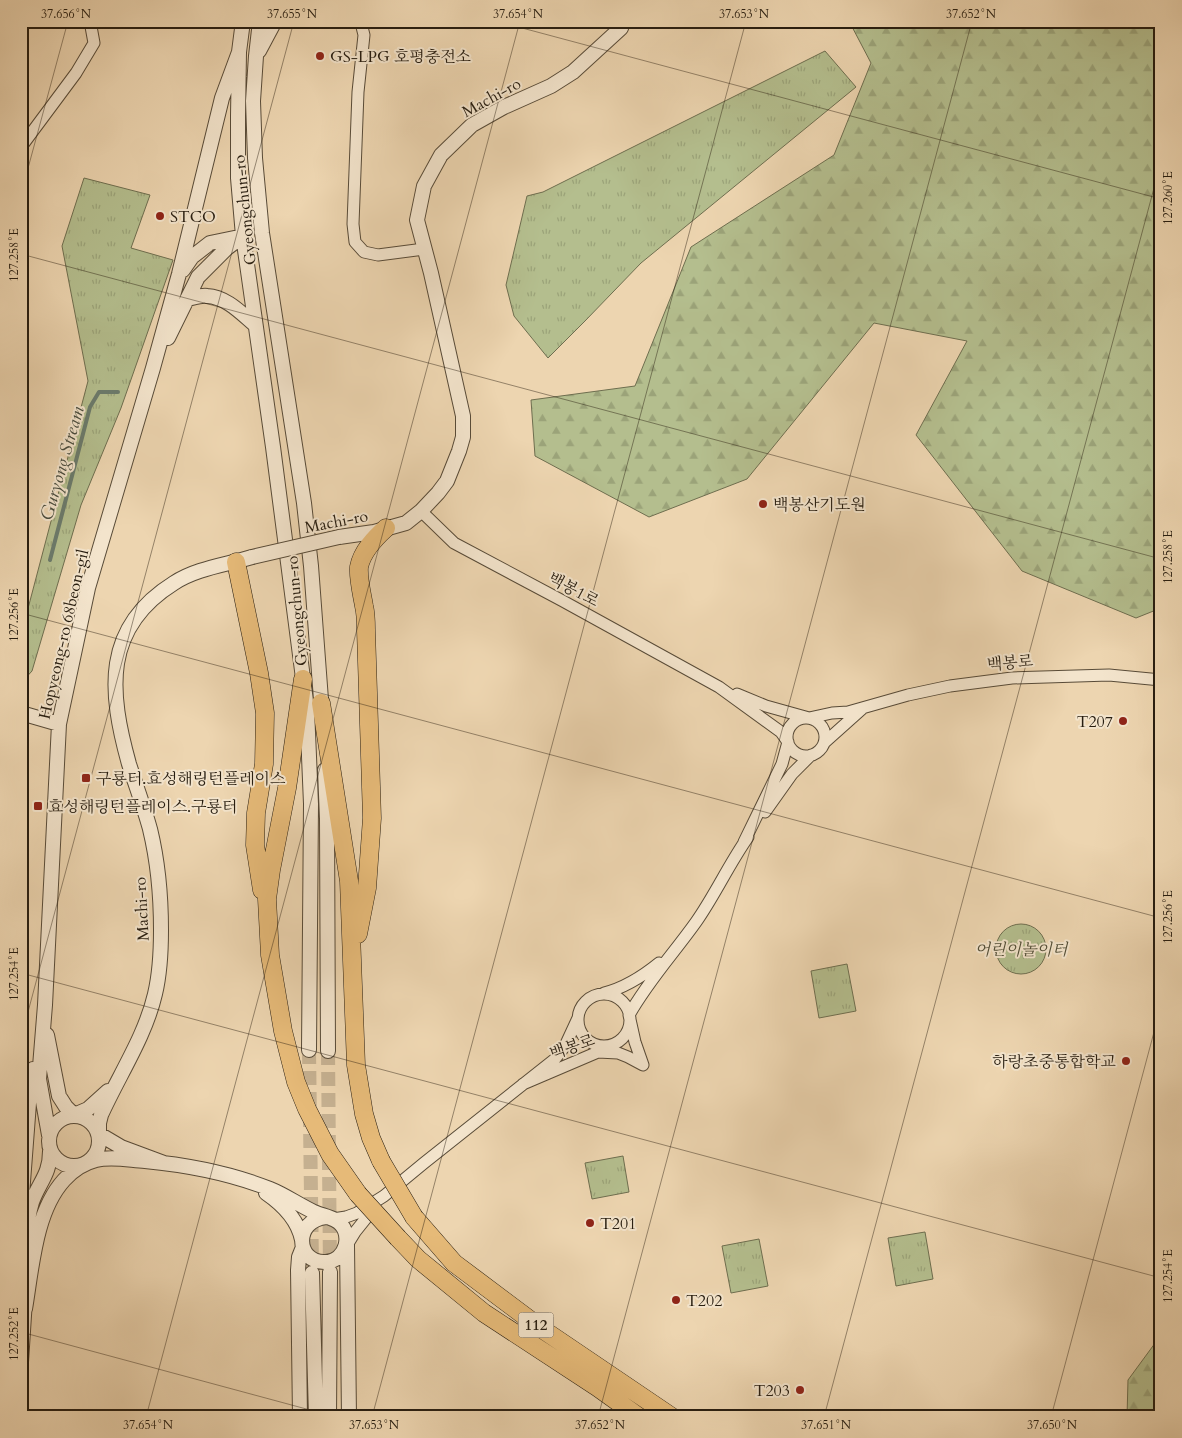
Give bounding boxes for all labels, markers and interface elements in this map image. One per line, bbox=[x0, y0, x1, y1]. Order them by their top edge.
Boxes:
text: 37.656°N bbox=[41, 6, 92, 22]
text: 37.655°N bbox=[267, 6, 318, 22]
text: 37.654°N bbox=[493, 6, 544, 22]
text: 37.653°N bbox=[719, 6, 770, 22]
text: 37.652°N bbox=[946, 6, 997, 22]
place label: GS-LPG 호평충전소 bbox=[330, 46, 471, 68]
marker: GS-LPG 호평충전소 bbox=[314, 50, 326, 62]
street label: Machi-ro bbox=[458, 73, 525, 123]
street label: Gyeongchun-ro bbox=[228, 153, 262, 266]
text: 127.260°E bbox=[1160, 171, 1176, 225]
place label: STCO bbox=[170, 206, 216, 228]
marker: STCO bbox=[154, 210, 166, 222]
text: 127.258°E bbox=[6, 228, 22, 282]
water label: Guryong Stream bbox=[34, 403, 91, 523]
place label: 백봉산기도원 bbox=[773, 494, 866, 516]
marker: 백봉산기도원 bbox=[757, 498, 769, 510]
street label: Machi-ro bbox=[303, 505, 370, 539]
text: 127.258°E bbox=[1160, 530, 1176, 584]
street label: Hopyeong-ro 68beon-gil bbox=[34, 547, 94, 721]
street label: Gyeongchun-ro bbox=[281, 554, 313, 667]
street label: 백봉1로 bbox=[544, 567, 603, 613]
text: 127.256°E bbox=[6, 588, 22, 642]
street label: 백봉로 bbox=[986, 650, 1035, 676]
place label: T207 bbox=[1077, 711, 1113, 733]
marker: T207 bbox=[1117, 715, 1129, 727]
place label: 구룡터.효성해링턴플레이스 bbox=[96, 768, 286, 790]
marker: 구룡터.효성해링턴플레이스 bbox=[80, 772, 92, 784]
place label: 효성해링턴플레이스.구룡터 bbox=[48, 796, 238, 818]
marker: 효성해링턴플레이스.구룡터 bbox=[32, 800, 44, 812]
street label: Machi-ro bbox=[129, 876, 155, 942]
text: 127.256°E bbox=[1160, 890, 1176, 944]
park label: 어린이놀이터 bbox=[975, 939, 1069, 961]
text: 127.254°E bbox=[6, 947, 22, 1001]
street label: 백봉로 bbox=[547, 1029, 598, 1065]
place label: 하랑초중통합학교 bbox=[992, 1051, 1116, 1073]
marker: 하랑초중통합학교 bbox=[1120, 1055, 1132, 1067]
place label: T201 bbox=[600, 1213, 636, 1235]
marker: T201 bbox=[584, 1217, 596, 1229]
text: 127.254°E bbox=[1160, 1249, 1176, 1303]
place label: T202 bbox=[686, 1290, 722, 1312]
marker: T202 bbox=[670, 1294, 682, 1306]
text: 127.252°E bbox=[6, 1307, 22, 1361]
road number: 112 bbox=[518, 1312, 554, 1338]
place label: T203 bbox=[754, 1380, 790, 1402]
marker: T203 bbox=[794, 1384, 806, 1396]
text: 37.654°N bbox=[123, 1417, 174, 1433]
text: 37.653°N bbox=[349, 1417, 400, 1433]
text: 37.652°N bbox=[575, 1417, 626, 1433]
text: 37.651°N bbox=[801, 1417, 852, 1433]
text: 37.650°N bbox=[1027, 1417, 1078, 1433]

